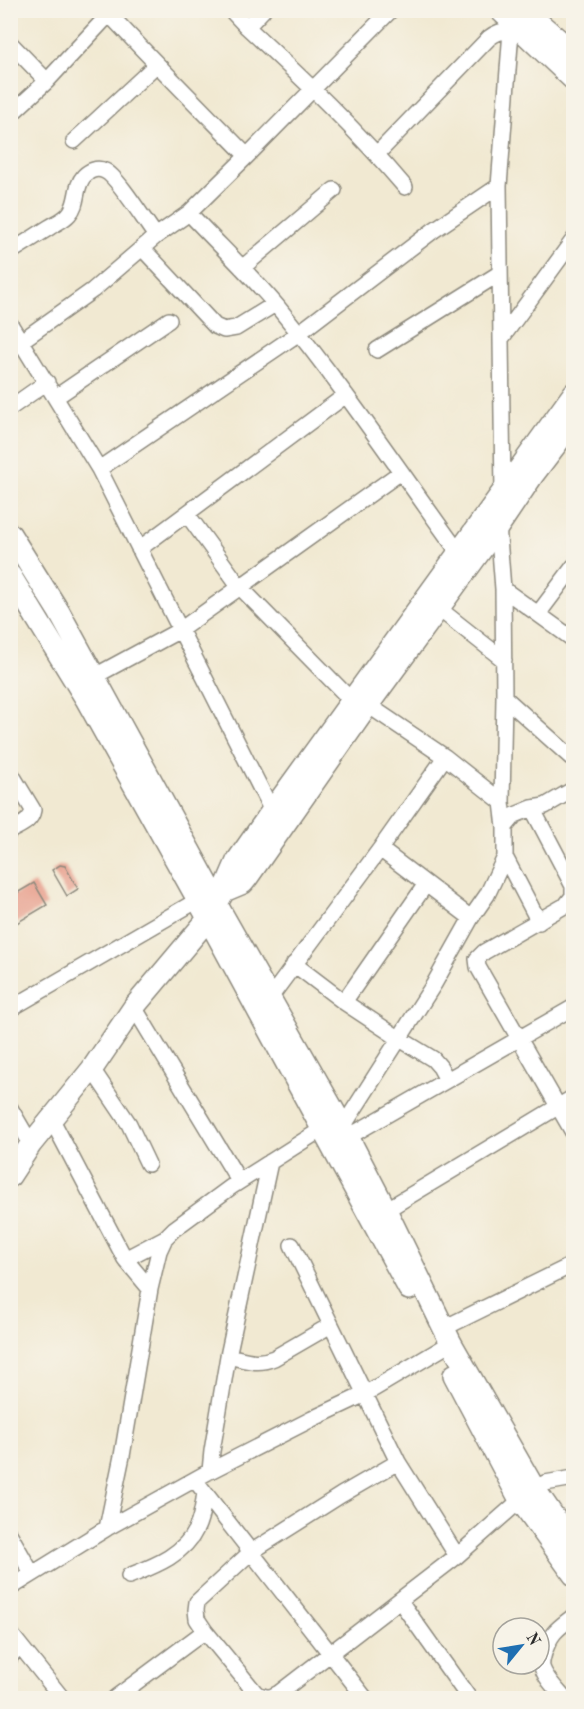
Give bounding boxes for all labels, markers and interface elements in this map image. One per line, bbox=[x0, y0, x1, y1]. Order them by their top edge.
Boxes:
north arrow bbox=[491, 1616, 551, 1676]
text: N bbox=[522, 1630, 543, 1649]

